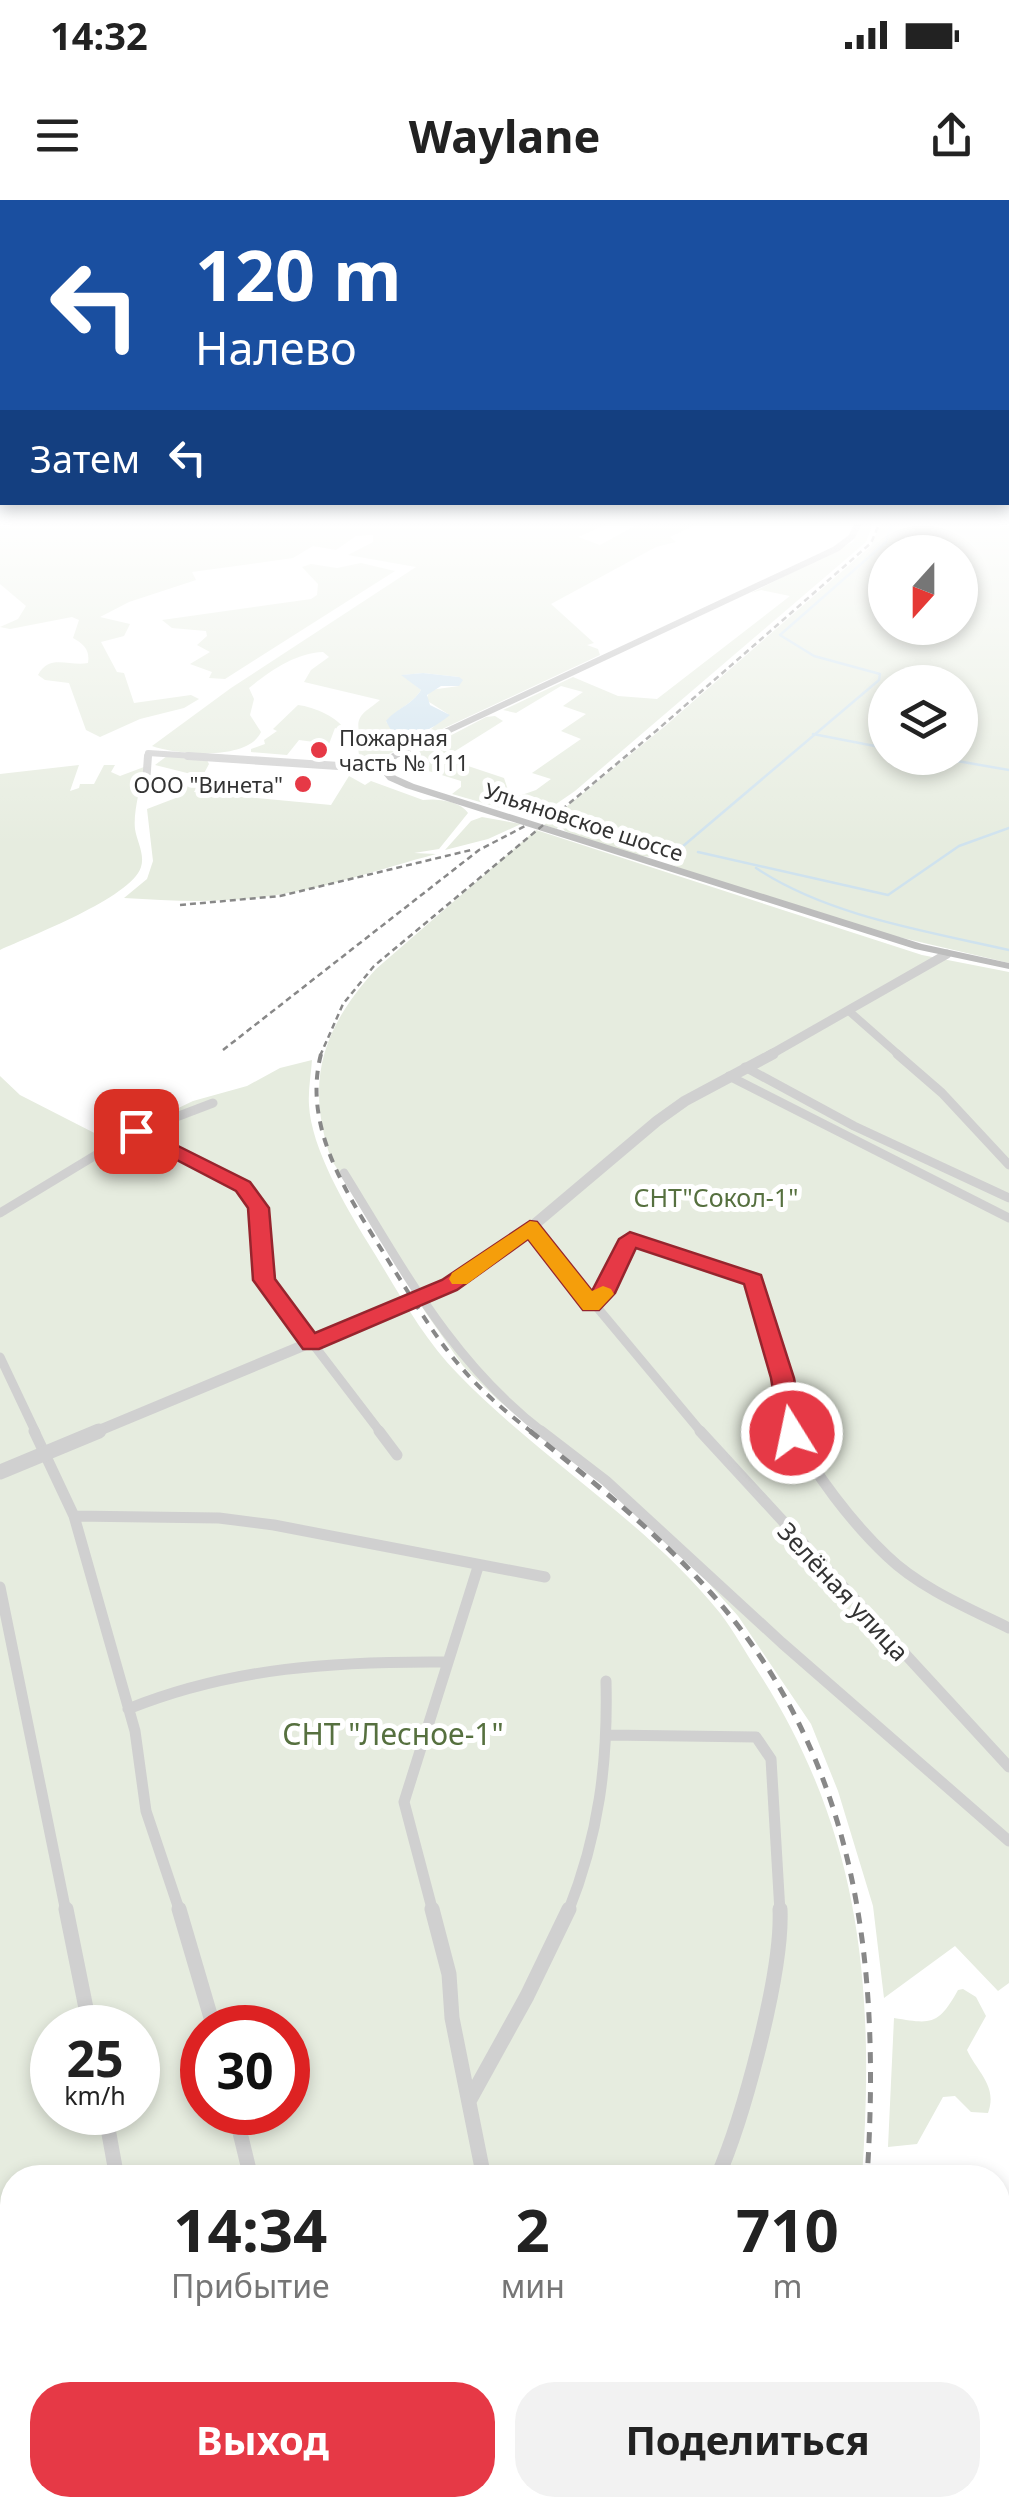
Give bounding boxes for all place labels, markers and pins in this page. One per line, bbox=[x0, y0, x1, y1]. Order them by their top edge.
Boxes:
place label: Пожарная часть № 111 bbox=[339, 722, 469, 777]
marker: Пожарная часть № 111 bbox=[308, 739, 330, 761]
place label: ООО "Винета" bbox=[133, 769, 283, 799]
marker: ООО "Винета" bbox=[292, 773, 314, 795]
pin bbox=[94, 1089, 179, 1174]

